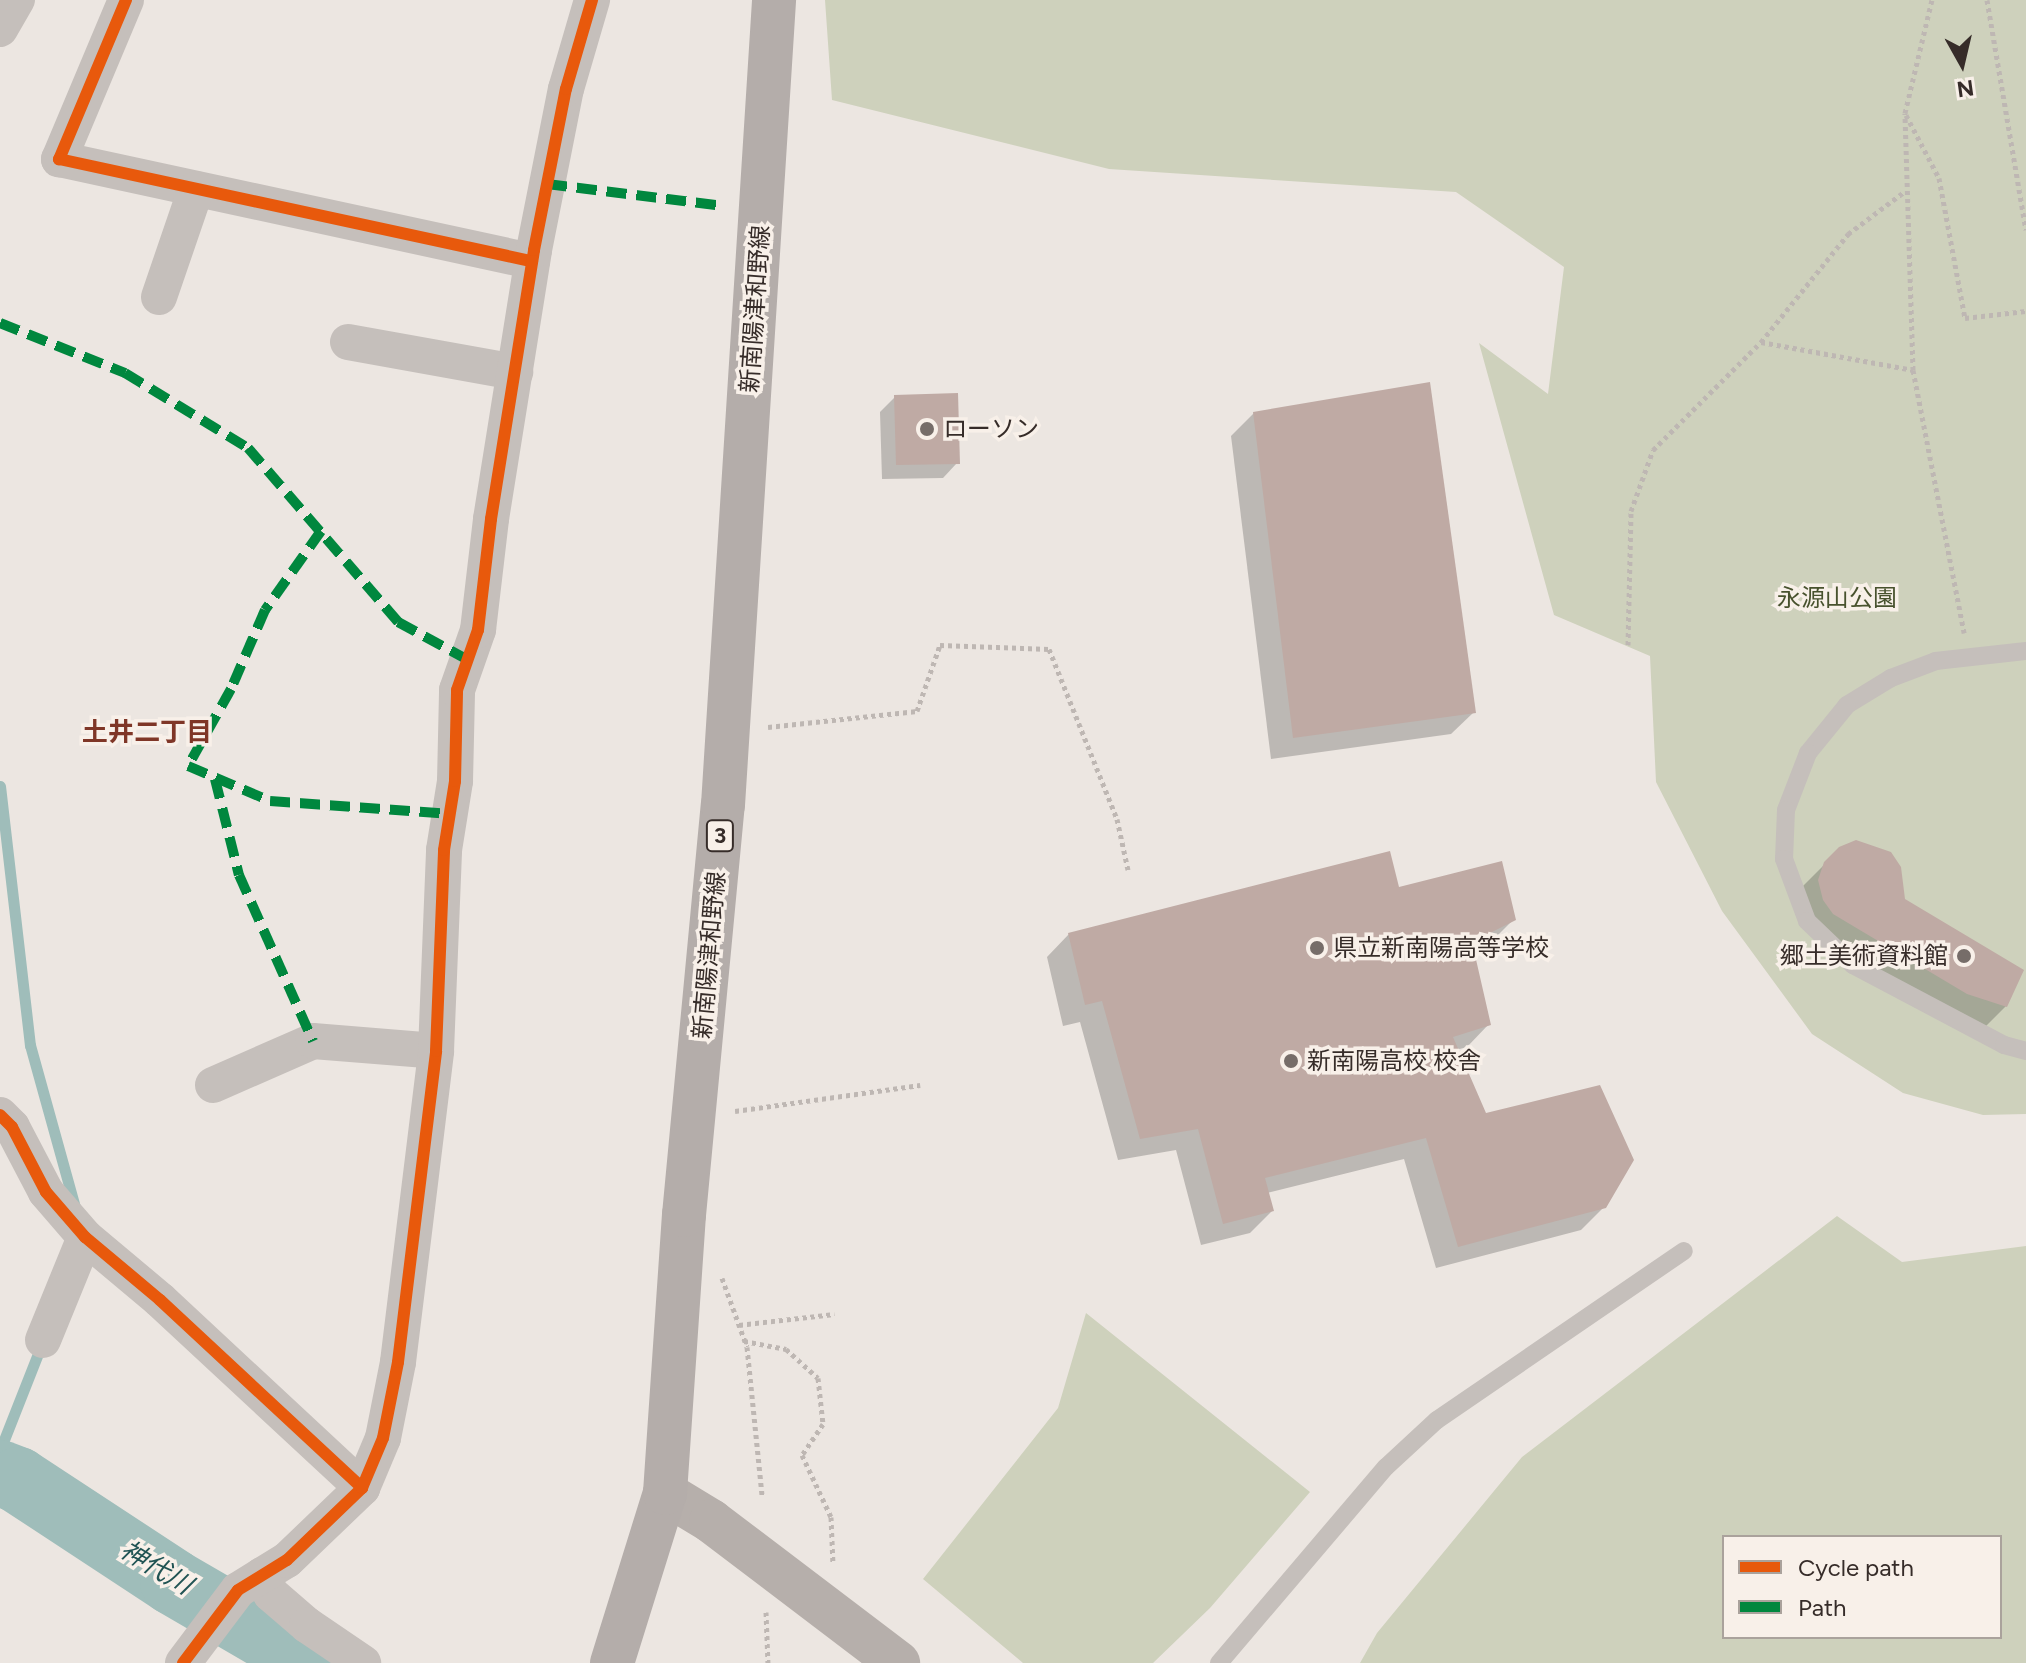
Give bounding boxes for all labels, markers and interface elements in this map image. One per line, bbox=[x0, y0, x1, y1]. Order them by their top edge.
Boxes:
north arrow bbox=[1922, 24, 2002, 104]
text: N bbox=[1955, 74, 1976, 103]
street label: 新南陽津和野線 bbox=[735, 224, 775, 394]
place label: ローソン bbox=[943, 415, 1039, 443]
marker: ローソン bbox=[918, 420, 936, 438]
park label: 永源山公園 bbox=[1777, 584, 1897, 612]
district label: 土井二丁目 bbox=[82, 717, 212, 749]
road number: 3 bbox=[704, 818, 736, 854]
street label: 新南陽津和野線 bbox=[687, 870, 731, 1040]
place label: 県立新南陽高等学校 bbox=[1333, 934, 1549, 962]
marker: 県立新南陽高等学校 bbox=[1308, 939, 1326, 957]
place label: 郷土美術資料館 bbox=[1780, 942, 1948, 970]
marker: 郷土美術資料館 bbox=[1955, 947, 1973, 965]
place label: 新南陽高校 校舎 bbox=[1307, 1047, 1481, 1075]
marker: 新南陽高校 校舎 bbox=[1282, 1052, 1300, 1070]
water label: 神代川 bbox=[115, 1535, 197, 1601]
legend bbox=[1722, 1535, 2002, 1639]
text: Cycle path bbox=[1798, 1553, 1914, 1582]
text: Path bbox=[1798, 1593, 1846, 1622]

